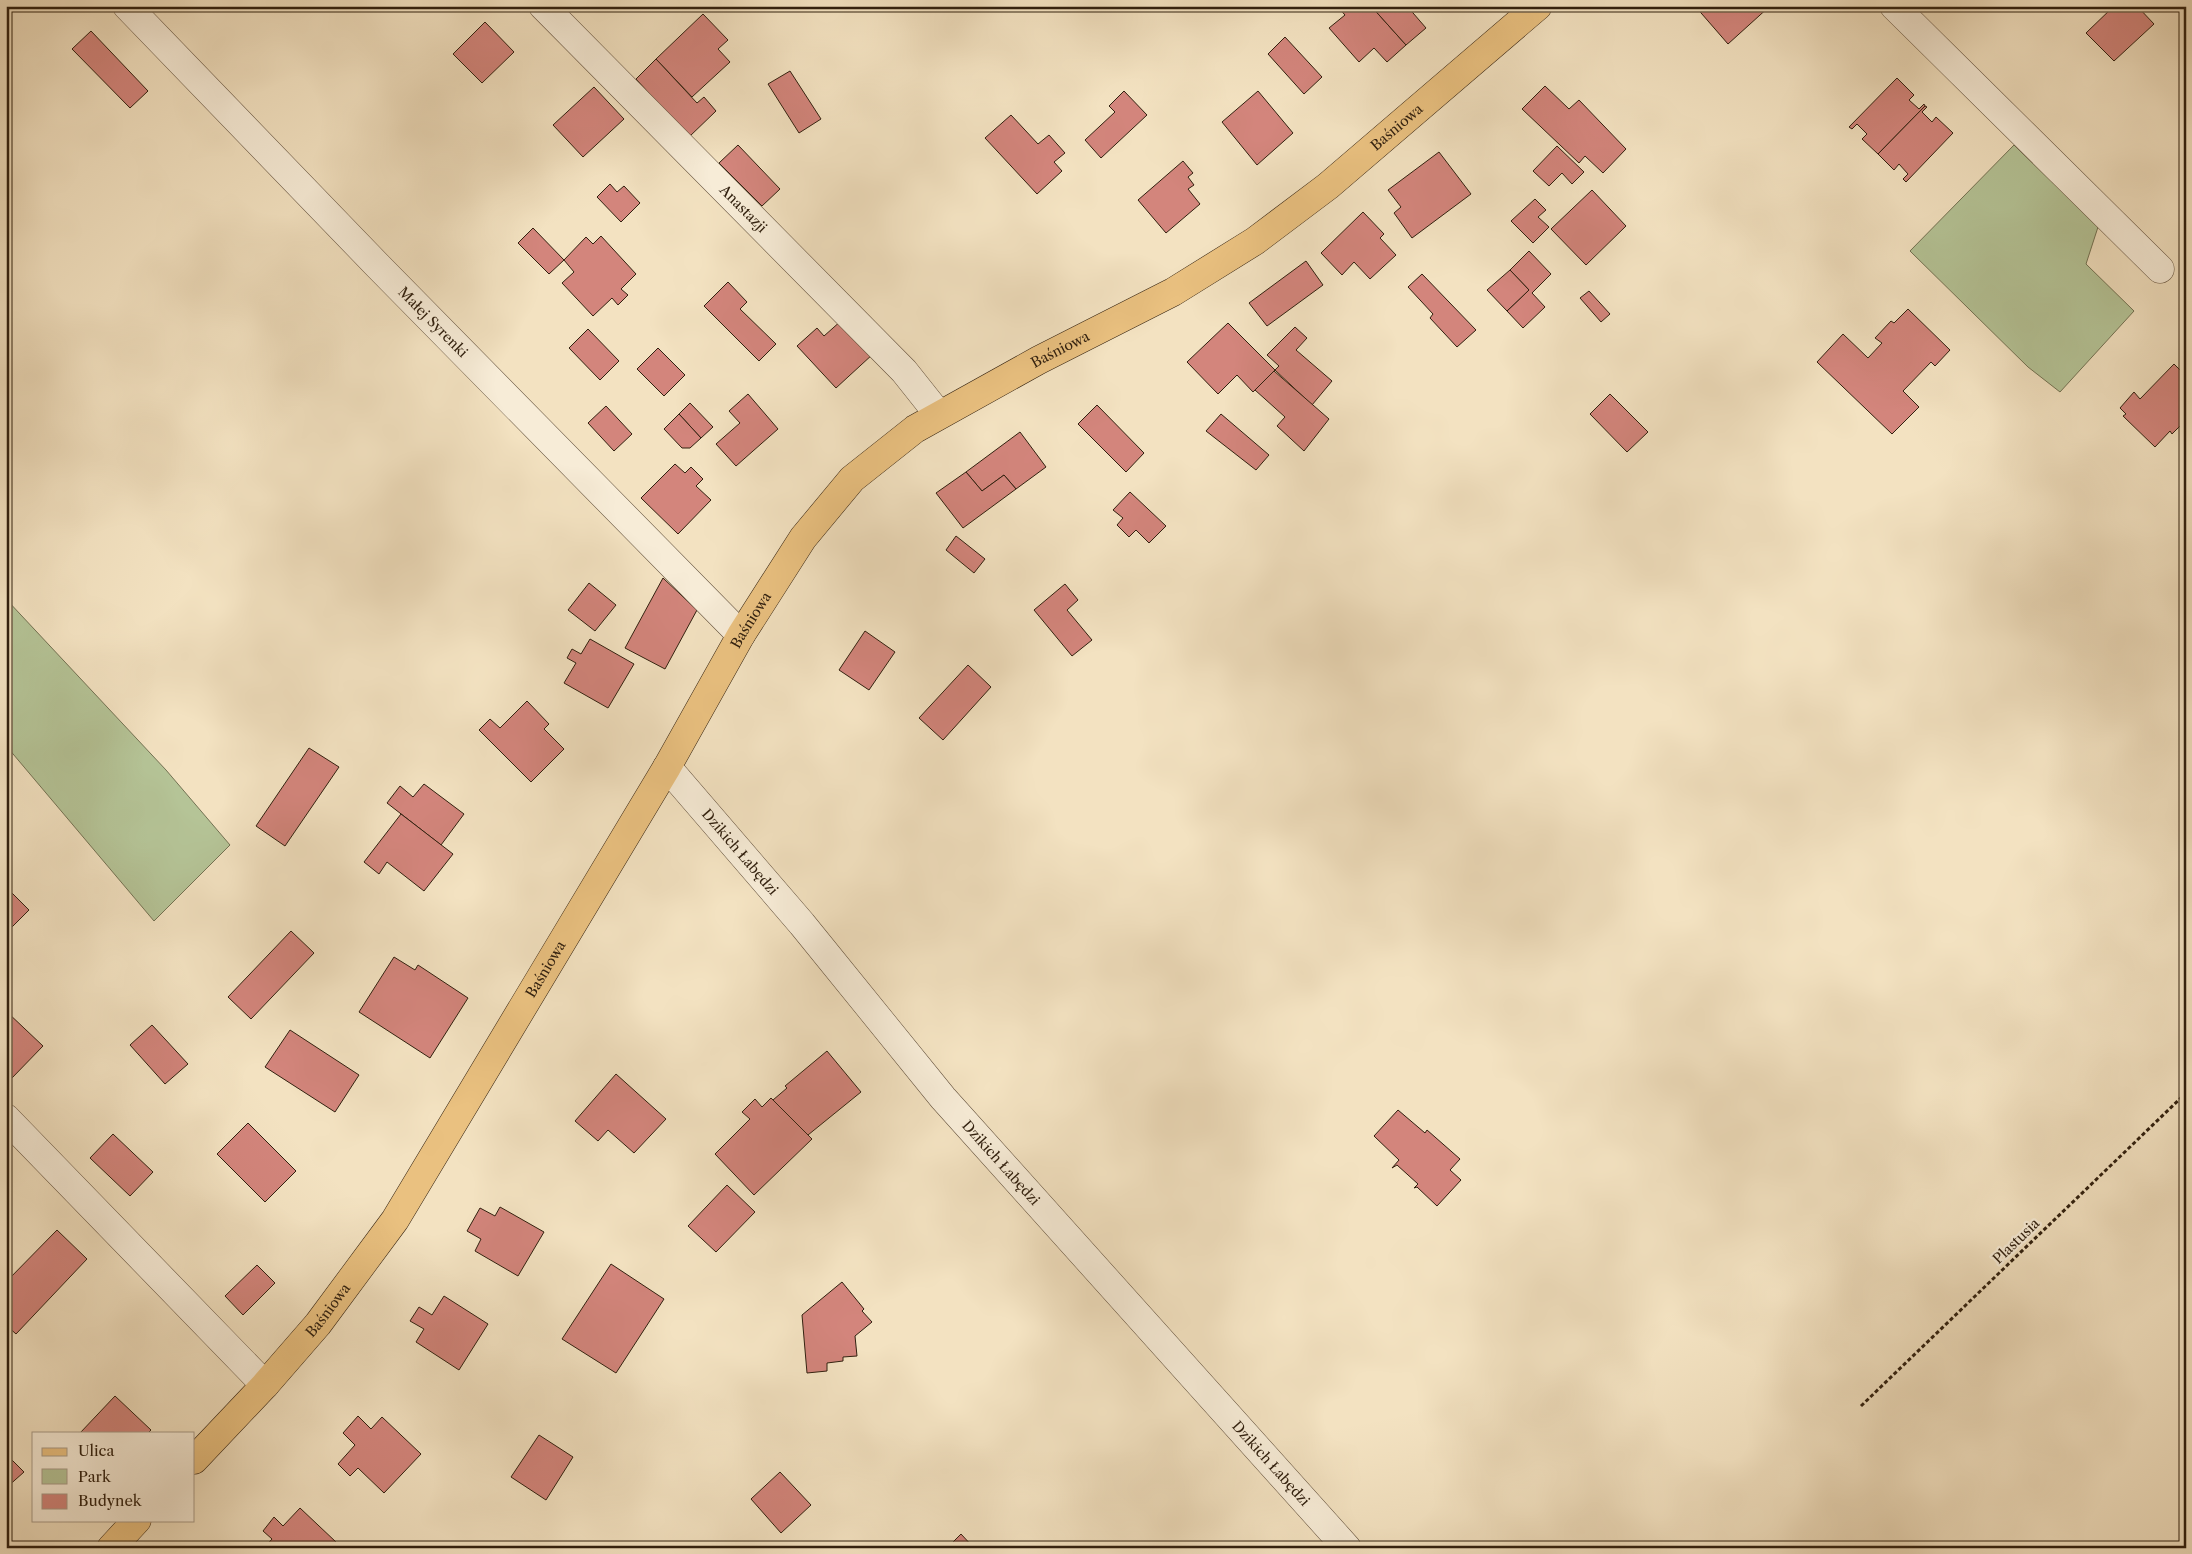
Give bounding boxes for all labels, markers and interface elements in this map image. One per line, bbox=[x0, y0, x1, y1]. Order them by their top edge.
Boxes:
street label: Baśniowa bbox=[1367, 99, 1427, 155]
street label: Anastazji bbox=[715, 180, 771, 236]
street label: Małej Syrenki bbox=[394, 283, 472, 361]
street label: Baśniowa bbox=[1028, 327, 1093, 372]
street label: Baśniowa bbox=[726, 588, 775, 651]
street label: Dzikich Łabędzi bbox=[698, 805, 782, 899]
street label: Baśniowa bbox=[522, 937, 570, 1001]
street label: Dzikich Łabędzi bbox=[958, 1117, 1044, 1209]
street label: Plastusia bbox=[1989, 1214, 2044, 1268]
street label: Baśniowa bbox=[302, 1279, 354, 1341]
street label: Dzikich Łabędzi bbox=[1228, 1417, 1314, 1510]
legend bbox=[32, 1432, 195, 1522]
text: Ulica bbox=[78, 1441, 114, 1460]
text: Park bbox=[78, 1467, 112, 1486]
text: Budynek bbox=[78, 1491, 143, 1510]

